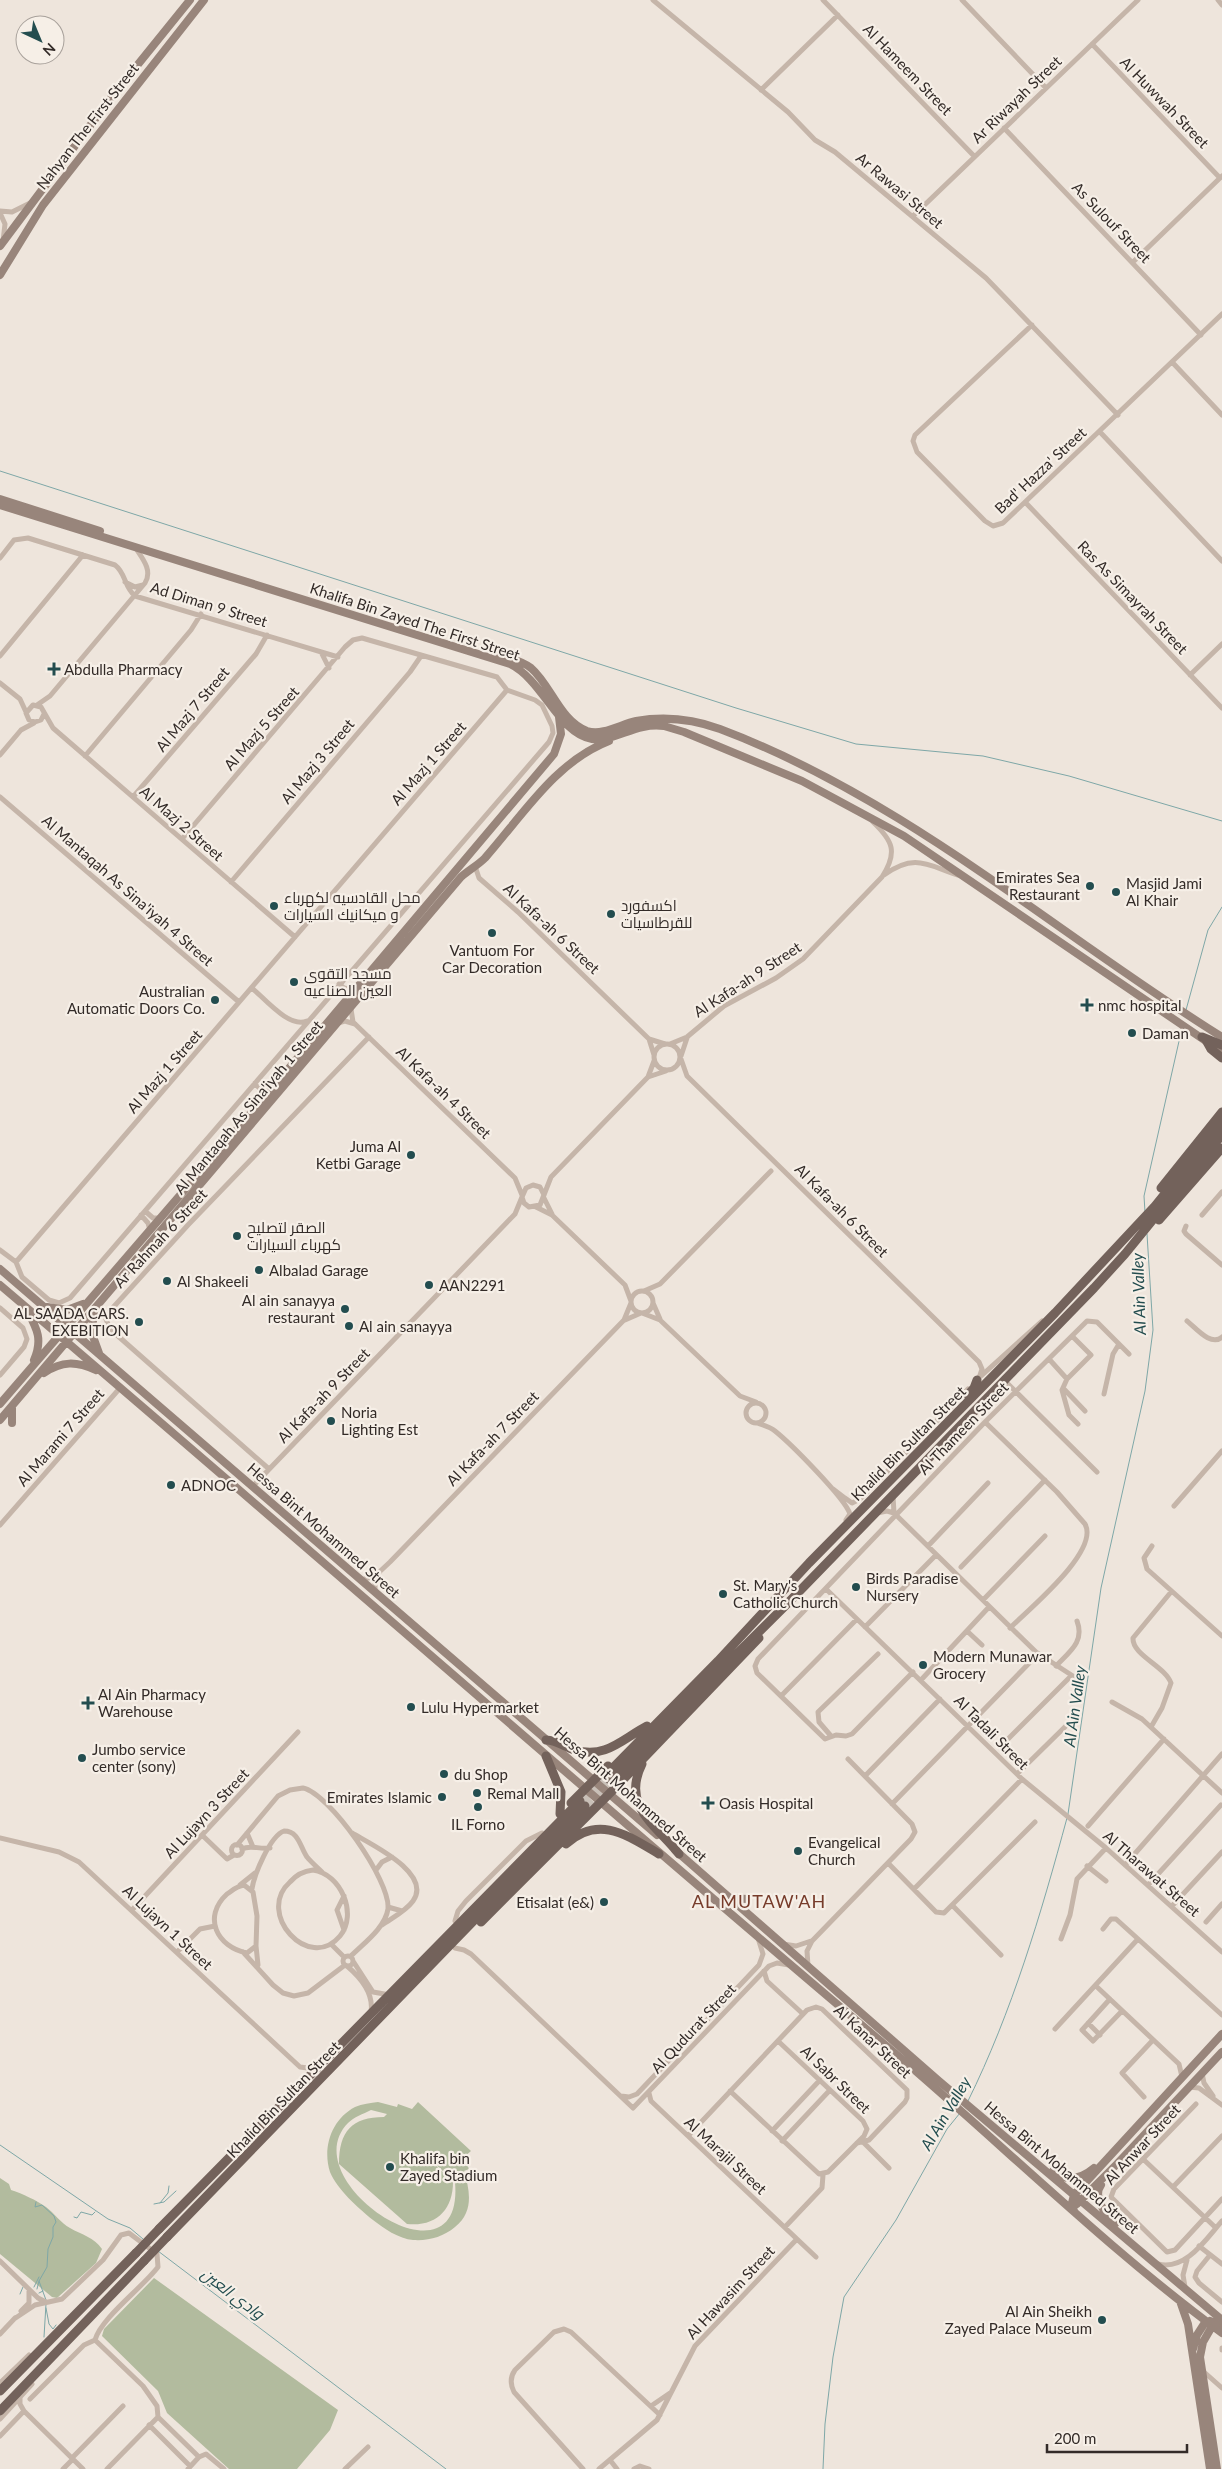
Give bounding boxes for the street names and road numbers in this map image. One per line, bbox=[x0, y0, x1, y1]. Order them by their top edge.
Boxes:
street label: Al Hameem Street bbox=[860, 20, 957, 119]
street label: Ar Riwayah Street bbox=[967, 51, 1065, 146]
street label: Al Huwwah Street bbox=[1117, 53, 1214, 152]
street label: Nahyan The First Street bbox=[32, 59, 142, 193]
street label: Ar Rawasi Street bbox=[853, 148, 948, 232]
street label: As Sulouf Street bbox=[1069, 178, 1156, 267]
street label: Bad' Hazza' Street bbox=[991, 423, 1090, 517]
street label: Ras As Simayrah Street bbox=[1074, 537, 1192, 658]
street label: Ad Diman 9 Street bbox=[148, 578, 270, 630]
street label: Khalifa Bin Zayed The First Street bbox=[308, 578, 523, 664]
street label: Al Mazj 7 Street bbox=[151, 663, 233, 755]
street label: Al Mazj 5 Street bbox=[220, 682, 303, 773]
street label: Al Mazj 3 Street bbox=[276, 715, 358, 807]
street label: Al Mazj 1 Street bbox=[387, 717, 470, 808]
street label: Al Mazj 2 Street bbox=[137, 782, 228, 865]
street label: Al Mantaqah As Sina'iyah 4 Street bbox=[39, 811, 218, 970]
street label: Al Kafa-ah 6 Street bbox=[500, 879, 604, 978]
street label: Al Kafa-ah 9 Street bbox=[690, 937, 805, 1021]
street label: Al Mantaqah As Sina'iyah 1 Street bbox=[170, 1016, 326, 1197]
street label: Al Mazj 1 Street bbox=[123, 1025, 206, 1116]
street label: Al Kafa-ah 4 Street bbox=[393, 1042, 496, 1142]
street label: Al Kafa-ah 6 Street bbox=[792, 1160, 893, 1261]
street label: Ar Rahmah 6 Street bbox=[110, 1185, 211, 1291]
street label: Al Kafa-ah 9 Street bbox=[273, 1343, 373, 1446]
street label: Al Thameen Street bbox=[914, 1378, 1012, 1478]
street label: Khalid Bin Sultan Street bbox=[847, 1381, 970, 1504]
street label: Al Marami 7 Street bbox=[13, 1384, 108, 1489]
street label: Al Kafa-ah 7 Street bbox=[442, 1386, 542, 1489]
street label: Hessa Bint Mohammed Street bbox=[244, 1459, 404, 1602]
street label: Al Tadali Street bbox=[951, 1691, 1033, 1773]
street label: Hessa Bint Mohammed Street bbox=[551, 1723, 711, 1866]
street label: Al Lujayn 3 Street bbox=[160, 1764, 253, 1862]
street label: Al Tharawat Street bbox=[1100, 1826, 1204, 1920]
street label: Al Lujayn 1 Street bbox=[119, 1881, 217, 1974]
street label: Al Qudurat Street bbox=[647, 1979, 740, 2077]
street label: Al Kanar Street bbox=[831, 2001, 916, 2082]
street label: Khalid Bin Sultan Street bbox=[223, 2037, 344, 2161]
street label: Al Sabr Street bbox=[797, 2041, 875, 2117]
street label: Hessa Bint Mohammed Street bbox=[981, 2097, 1143, 2237]
street label: Al Anwar Street bbox=[1100, 2100, 1184, 2188]
street label: Al Marajil Street bbox=[681, 2112, 771, 2198]
street label: Al Hawasim Street bbox=[682, 2241, 778, 2342]

